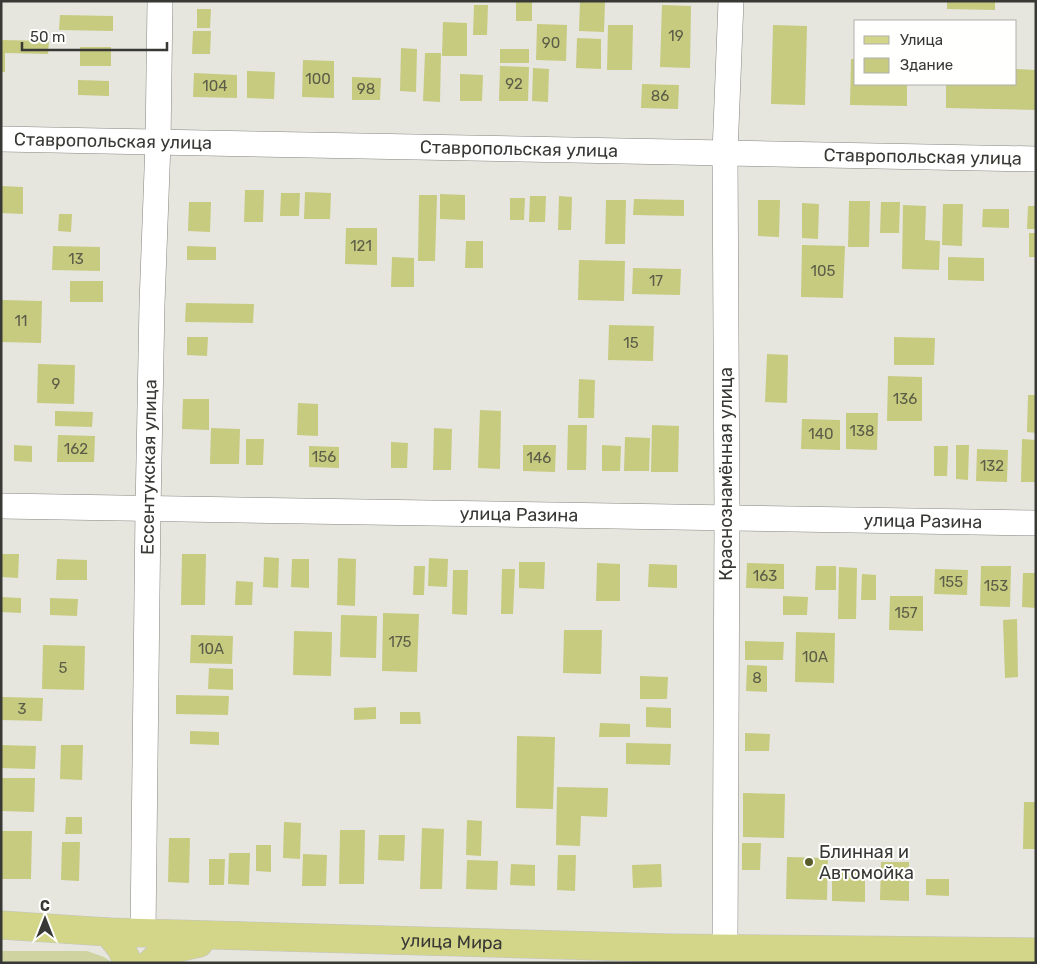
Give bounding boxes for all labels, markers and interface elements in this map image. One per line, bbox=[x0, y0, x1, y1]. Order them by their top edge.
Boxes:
scale bar bbox=[22, 20, 168, 52]
legend bbox=[854, 20, 1017, 85]
house number: 19 bbox=[668, 27, 684, 45]
text: 50 m bbox=[30, 28, 65, 46]
text: Улица bbox=[900, 31, 943, 49]
house number: 90 bbox=[542, 34, 560, 52]
text: Здание bbox=[900, 56, 953, 74]
house number: 100 bbox=[305, 70, 331, 88]
house number: 92 bbox=[505, 75, 523, 93]
house number: 104 bbox=[202, 77, 228, 95]
house number: 98 bbox=[357, 80, 375, 98]
house number: 86 bbox=[651, 87, 669, 105]
street label: Ставропольская улица bbox=[14, 128, 212, 154]
street label: Ставропольская улица bbox=[420, 136, 618, 162]
street label: Ставропольская улица bbox=[824, 144, 1022, 170]
house number: 121 bbox=[350, 237, 372, 255]
house number: 13 bbox=[68, 250, 84, 268]
house number: 105 bbox=[811, 262, 836, 280]
house number: 17 bbox=[649, 272, 663, 290]
house number: 11 bbox=[15, 312, 27, 330]
house number: 15 bbox=[623, 334, 639, 352]
street label: Краснознамённая улица bbox=[715, 367, 737, 581]
house number: 9 bbox=[52, 375, 61, 393]
street label: Ессентукская улица bbox=[136, 379, 162, 555]
house number: 136 bbox=[893, 390, 917, 408]
house number: 138 bbox=[850, 422, 874, 440]
house number: 140 bbox=[808, 425, 834, 443]
house number: 162 bbox=[64, 440, 88, 458]
house number: 156 bbox=[312, 448, 336, 466]
house number: 146 bbox=[527, 449, 551, 467]
house number: 132 bbox=[980, 457, 1004, 475]
street label: улица Разина bbox=[459, 503, 579, 526]
street label: улица Разина bbox=[863, 509, 982, 533]
house number: 163 bbox=[753, 567, 777, 585]
house number: 155 bbox=[939, 573, 963, 591]
house number: 153 bbox=[984, 577, 1008, 595]
house number: 157 bbox=[894, 604, 918, 622]
house number: 175 bbox=[388, 633, 412, 651]
house number: 10А bbox=[198, 640, 224, 658]
house number: 10А bbox=[802, 648, 828, 666]
house number: 5 bbox=[59, 659, 68, 677]
house number: 8 bbox=[752, 669, 762, 687]
house number: 3 bbox=[17, 700, 27, 718]
place label: Блинная и Автомойка bbox=[819, 841, 914, 884]
marker: Блинная и Автомойка bbox=[803, 856, 815, 868]
north arrow bbox=[20, 894, 70, 944]
text: С bbox=[40, 898, 50, 915]
street label: улица Мира bbox=[400, 929, 503, 954]

